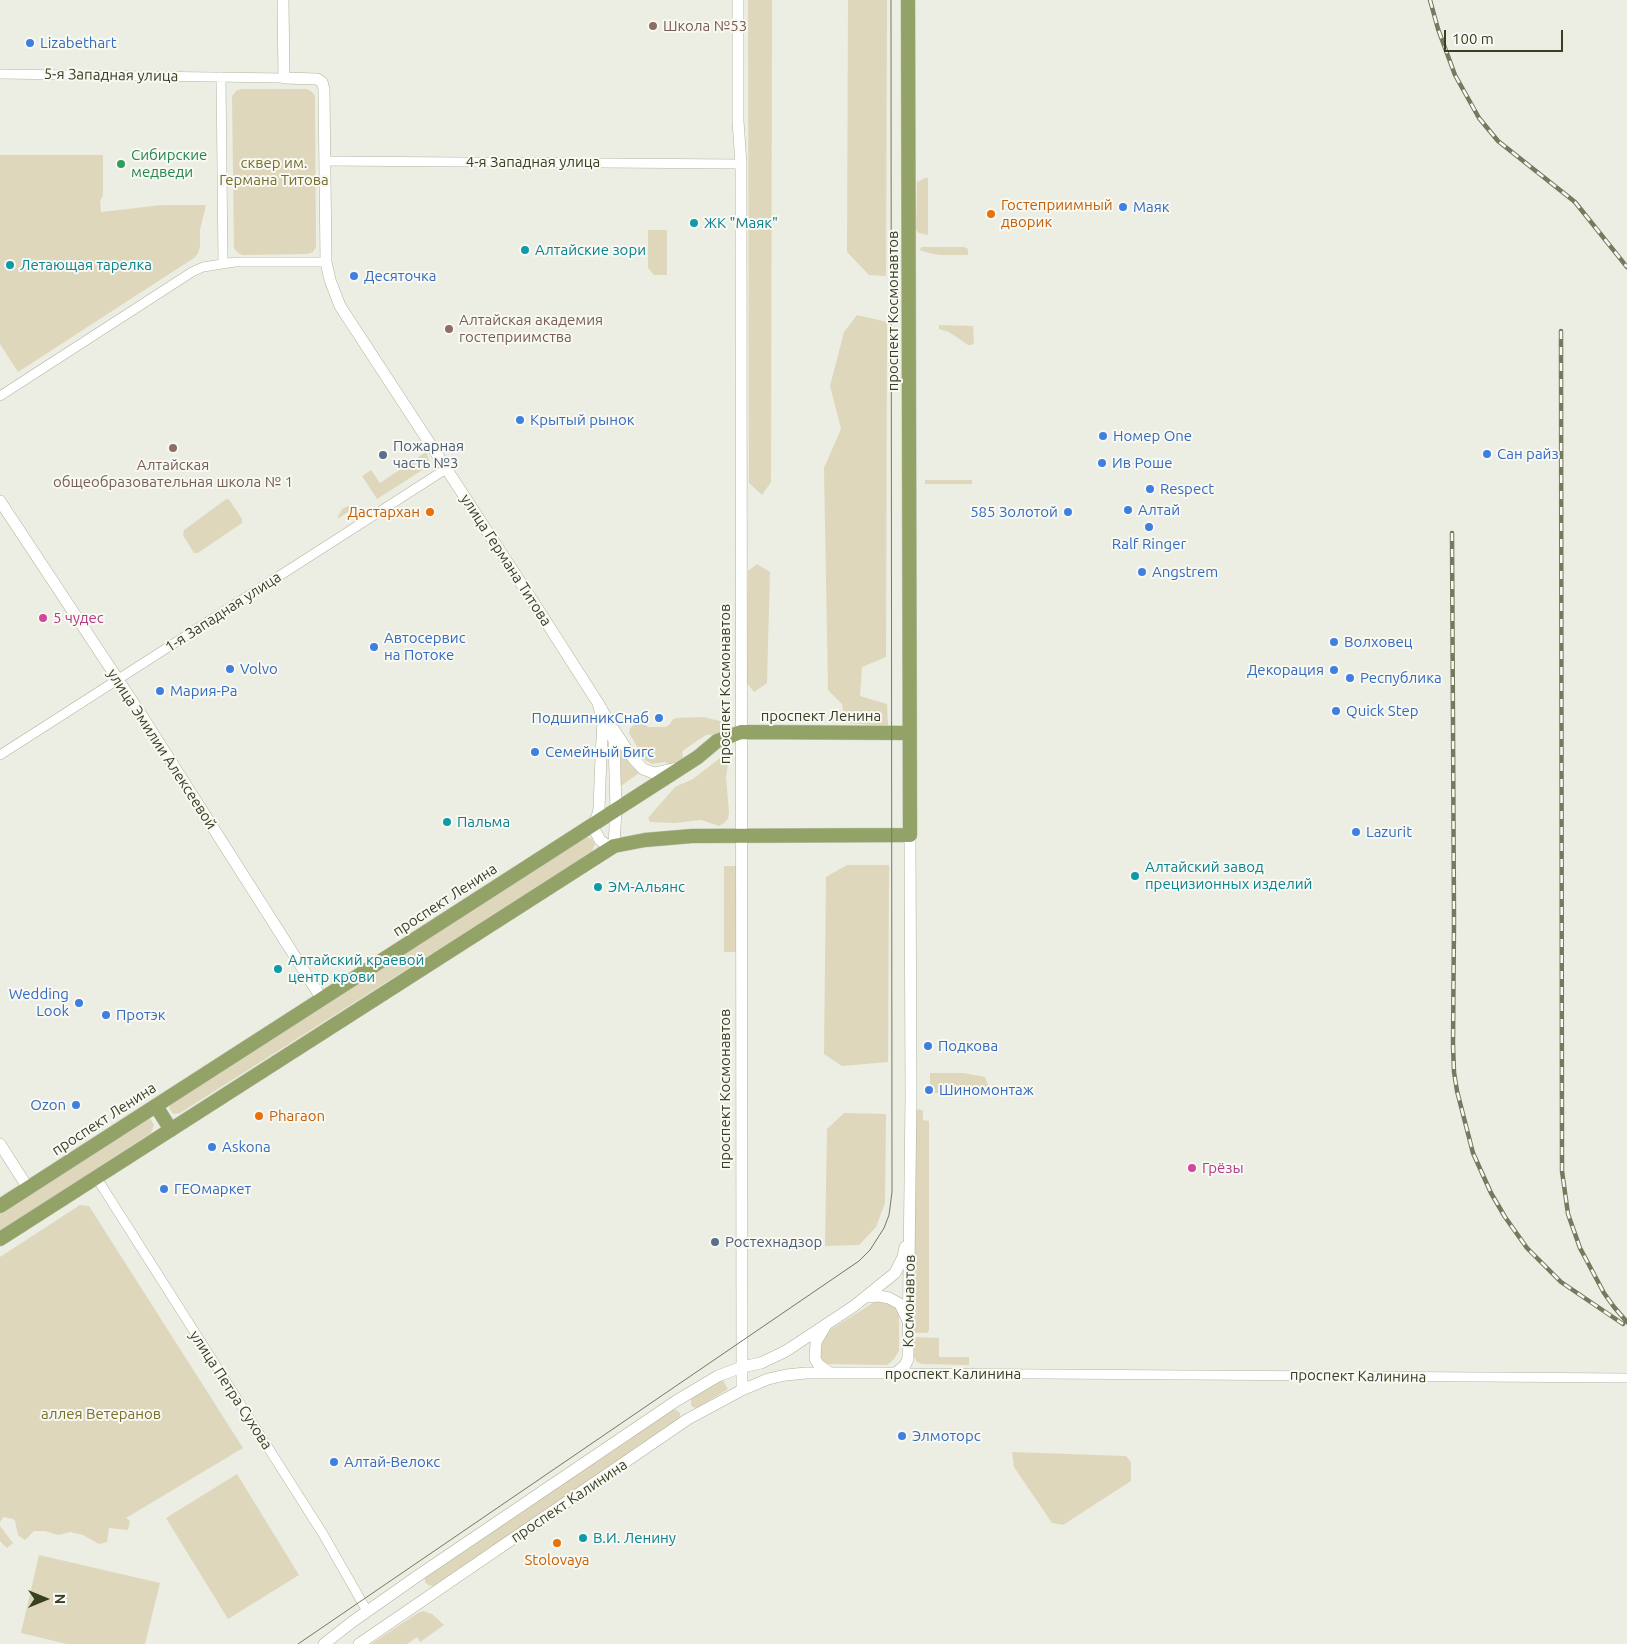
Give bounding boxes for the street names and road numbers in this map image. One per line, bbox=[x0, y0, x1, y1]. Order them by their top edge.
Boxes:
street label: 5-я Западная улица bbox=[44, 65, 178, 85]
street label: 4-я Западная улица bbox=[466, 153, 600, 171]
street label: проспект Космонавтов bbox=[884, 231, 902, 391]
street label: улица Германа Титова bbox=[457, 491, 555, 629]
street label: 1-я Западная улица bbox=[162, 568, 284, 656]
street label: проспект Космонавтов bbox=[716, 604, 734, 764]
street label: улица Эмилии Алексеевой bbox=[103, 665, 221, 833]
street label: проспект Ленина bbox=[761, 707, 881, 725]
street label: проспект Ленина bbox=[390, 860, 500, 940]
street label: проспект Космонавтов bbox=[716, 1009, 734, 1169]
street label: проспект Ленина bbox=[49, 1079, 159, 1159]
street label: Космонавтов bbox=[899, 1254, 919, 1348]
street label: улица Петра Сухова bbox=[186, 1327, 276, 1453]
street label: проспект Калинина bbox=[885, 1365, 1021, 1383]
street label: проспект Калинина bbox=[1290, 1366, 1426, 1386]
street label: проспект Калинина bbox=[507, 1455, 631, 1547]

